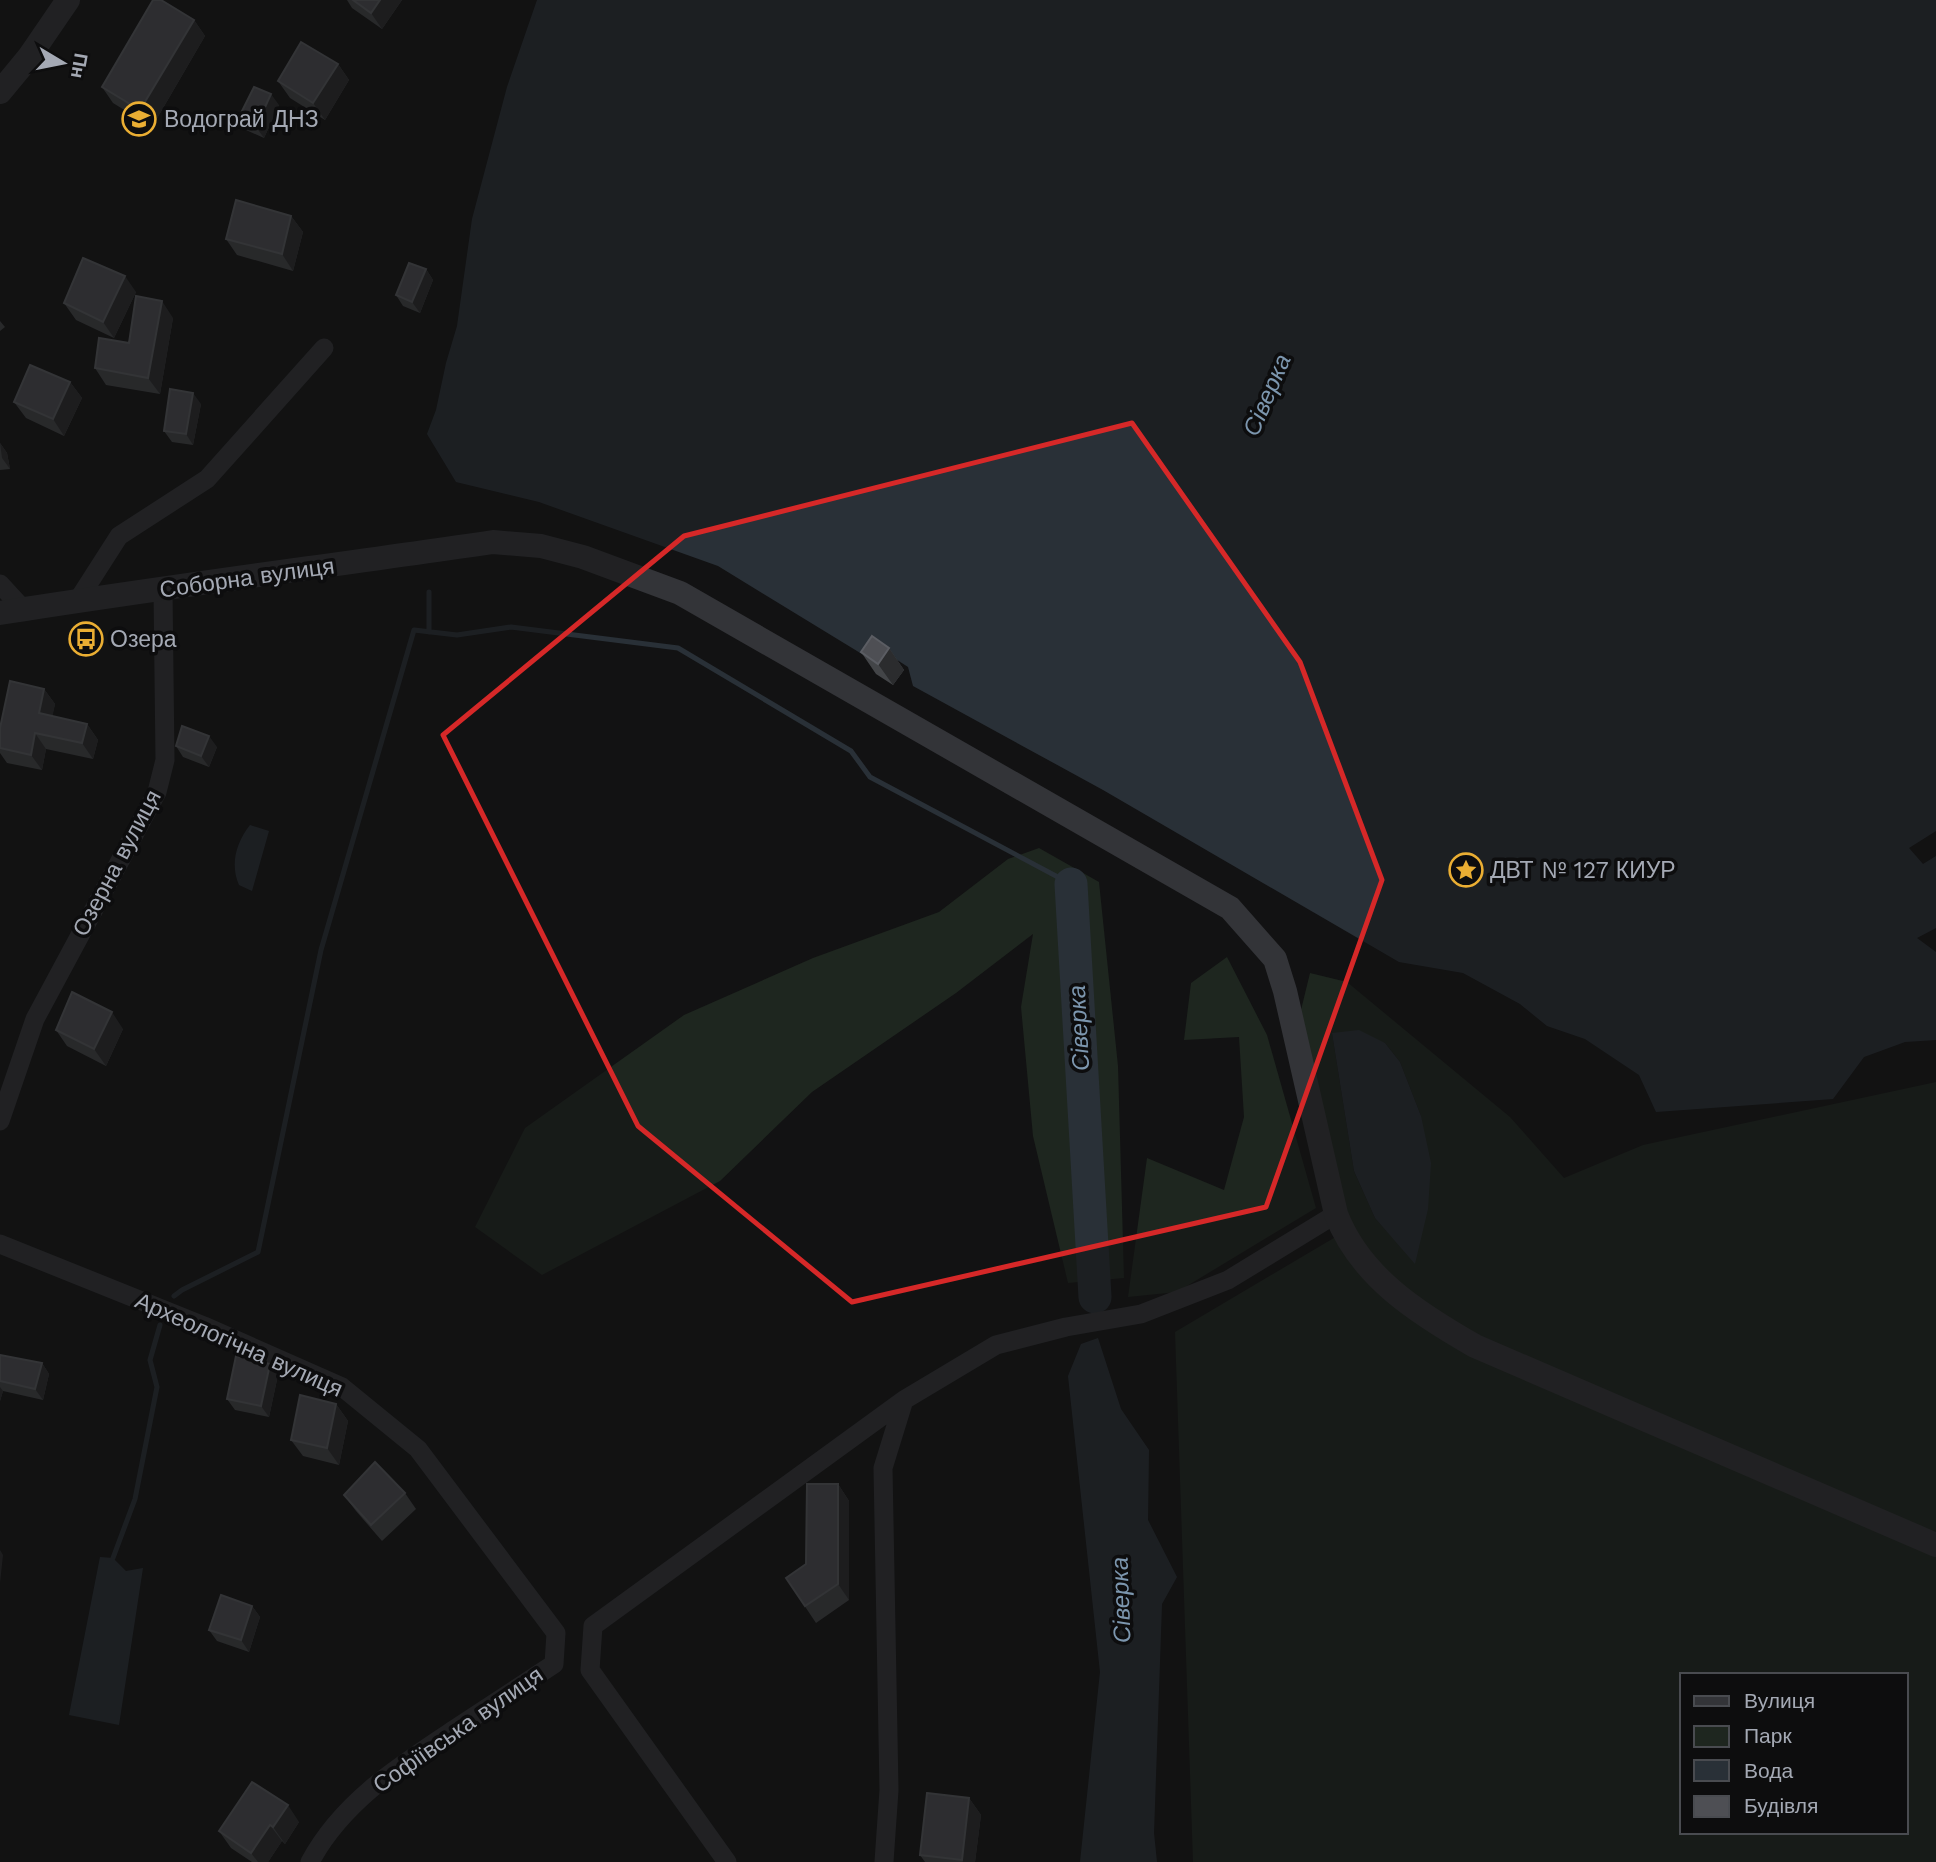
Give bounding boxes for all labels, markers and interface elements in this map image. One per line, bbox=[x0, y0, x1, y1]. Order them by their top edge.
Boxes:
north arrow bbox=[28, 28, 98, 98]
text: Пн bbox=[66, 51, 93, 80]
school or university icon: Водограй ДНЗ bbox=[120, 100, 158, 138]
place label: Водограй ДНЗ bbox=[164, 106, 319, 133]
water label: Сіверка bbox=[1237, 350, 1297, 440]
street label: Соборна вулиця bbox=[158, 552, 336, 604]
bus stop icon: Озера bbox=[67, 620, 105, 658]
place label: Озера bbox=[110, 626, 177, 653]
street label: Озерна вулиця bbox=[67, 785, 167, 941]
place icon: ДВТ № 127 КИУР bbox=[1447, 851, 1485, 889]
place label: ДВТ № 127 КИУР bbox=[1490, 857, 1676, 884]
water label: Сіверка bbox=[1063, 984, 1095, 1072]
street label: Археологічна вулиця bbox=[131, 1287, 347, 1403]
water label: Сіверка bbox=[1106, 1557, 1136, 1643]
street label: Софіївська вулиця bbox=[368, 1661, 548, 1799]
legend bbox=[1680, 1673, 1908, 1834]
text: Вулиця bbox=[1744, 1688, 1815, 1713]
text: Парк bbox=[1744, 1723, 1792, 1748]
text: Вода bbox=[1744, 1758, 1793, 1783]
text: Будівля bbox=[1744, 1793, 1818, 1818]

